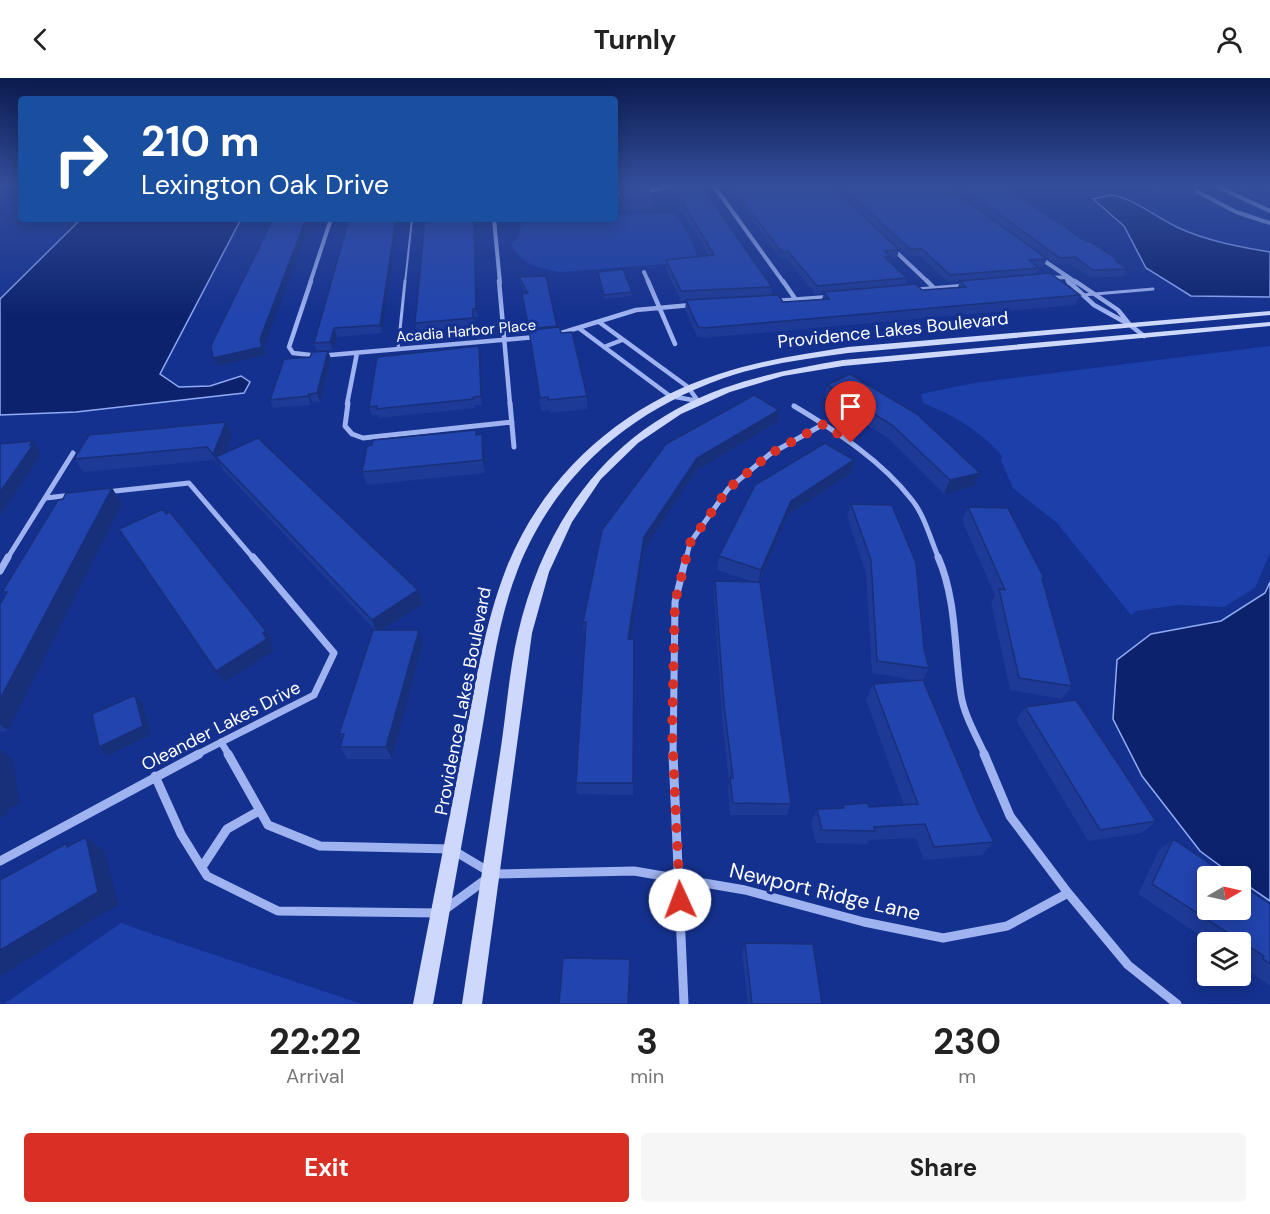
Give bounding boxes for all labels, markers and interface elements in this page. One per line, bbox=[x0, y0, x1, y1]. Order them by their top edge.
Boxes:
text: Turnly bbox=[594, 22, 676, 57]
icon: back bbox=[24, 23, 57, 56]
icon: person bbox=[1213, 23, 1246, 56]
text: 210 m bbox=[141, 114, 259, 169]
icon: right bbox=[42, 120, 120, 198]
text: Lexington Oak Drive bbox=[141, 167, 389, 202]
street label: Providence Lakes Boulevard bbox=[776, 306, 1010, 354]
street label: Acadia Harbor Place bbox=[395, 315, 537, 347]
pin bbox=[825, 381, 876, 443]
icon: arrive bbox=[834, 390, 867, 423]
street label: Providence Lakes Boulevard bbox=[429, 585, 497, 817]
street label: Oleander Lakes Drive bbox=[137, 675, 305, 777]
street label: Newport Ridge Lane bbox=[727, 856, 923, 928]
north arrow bbox=[1197, 866, 1251, 920]
map controls bbox=[1197, 866, 1251, 986]
position arrow bbox=[648, 868, 712, 932]
button: layers bbox=[1197, 932, 1251, 986]
text: 22:22 bbox=[269, 1018, 361, 1065]
text: 3 bbox=[636, 1018, 658, 1065]
text: 230 bbox=[933, 1018, 1001, 1065]
text: Arrival bbox=[286, 1063, 344, 1089]
text: min bbox=[630, 1063, 664, 1089]
text: m bbox=[958, 1063, 976, 1089]
button: Exit bbox=[24, 1133, 629, 1202]
button: Share bbox=[641, 1133, 1246, 1202]

